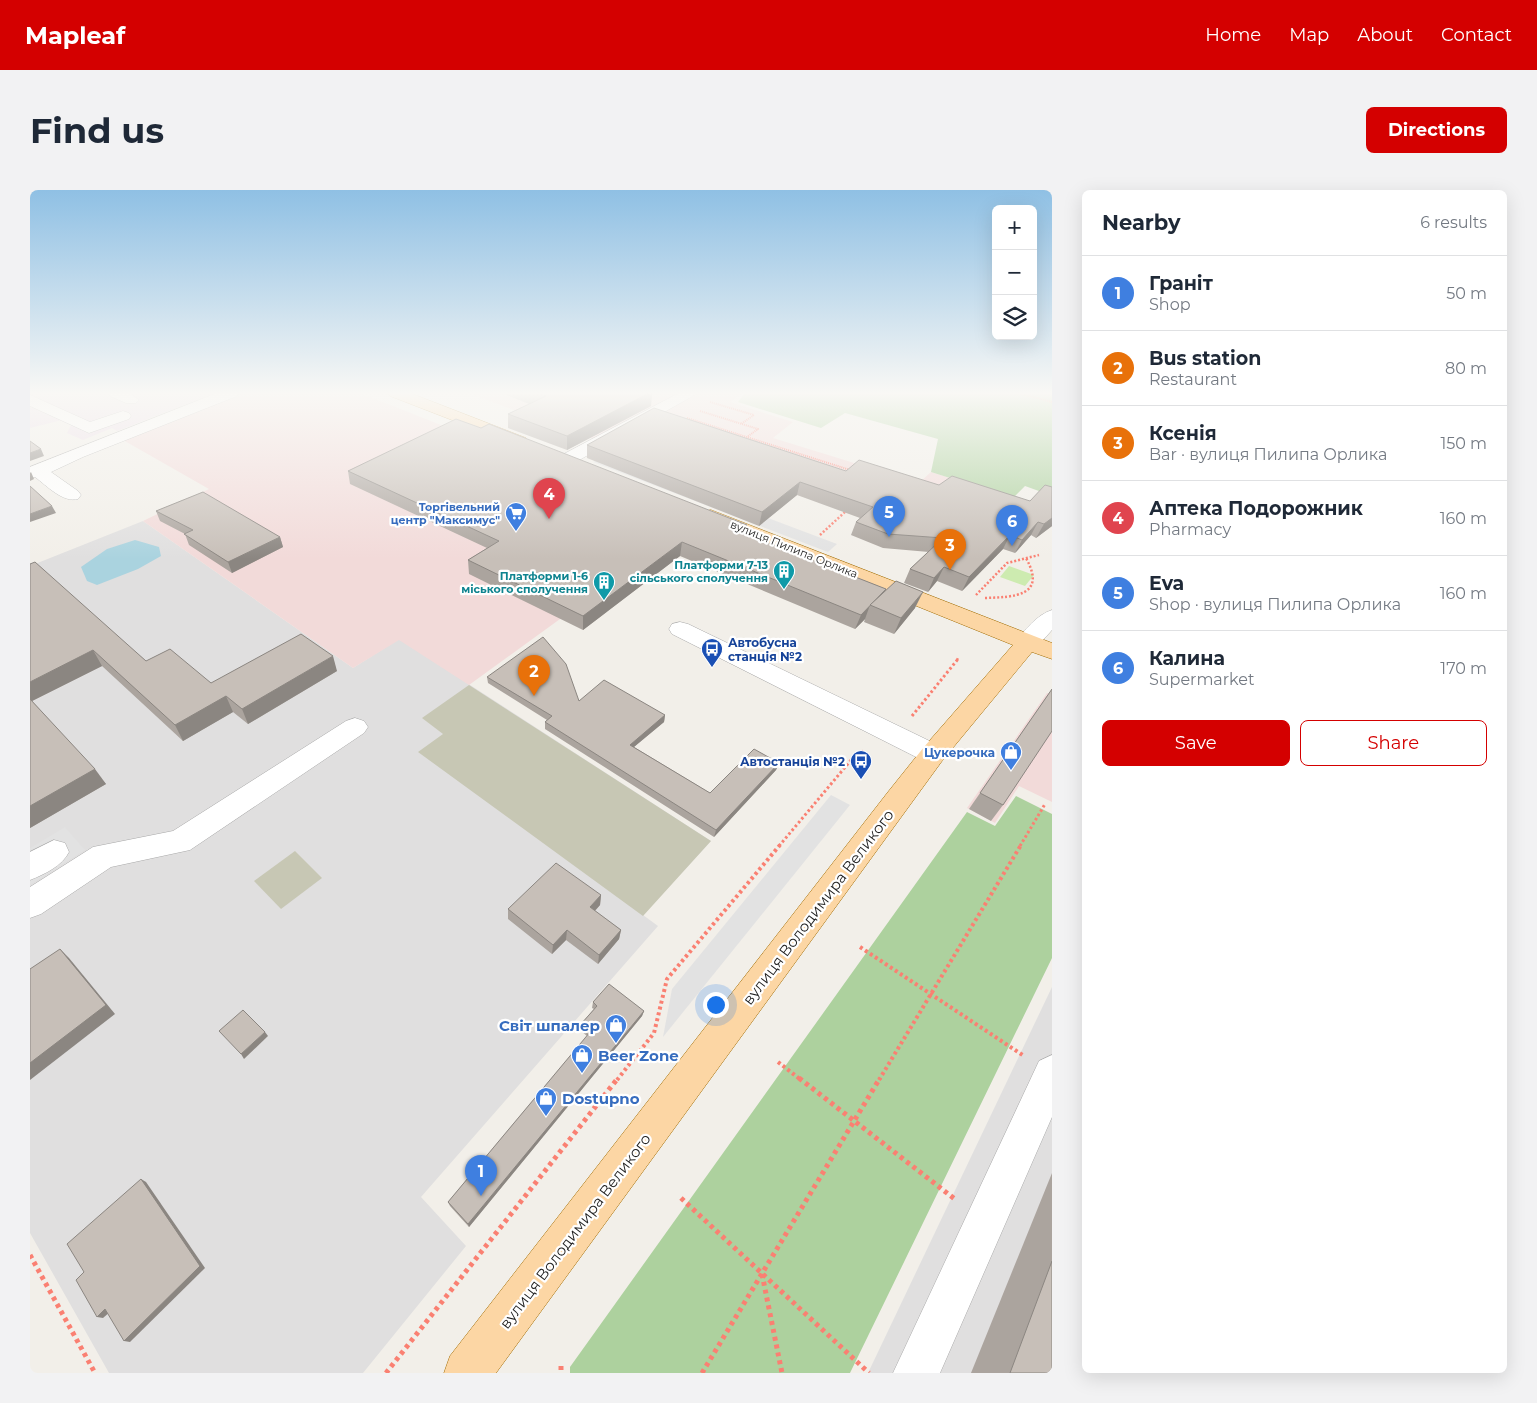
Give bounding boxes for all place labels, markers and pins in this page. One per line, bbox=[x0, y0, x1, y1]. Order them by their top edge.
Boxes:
pin: 4 bbox=[533, 478, 565, 519]
pin: 5 bbox=[873, 496, 905, 537]
place label: Торгівельний центр "Максимус" bbox=[391, 500, 500, 527]
supermarket icon: Торгівельний центр "Максимус" bbox=[504, 501, 528, 532]
pin: 6 bbox=[996, 505, 1028, 546]
pin: 3 bbox=[934, 529, 966, 570]
place label: Платформи 7-13 сільського сполучення bbox=[630, 558, 768, 585]
building icon: Платформи 7-13 сільського сполучення bbox=[772, 559, 796, 590]
place label: Платформи 1-6 міського сполучення bbox=[461, 569, 588, 596]
building icon: Платформи 1-6 міського сполучення bbox=[592, 570, 616, 601]
place label: Автобусна станція №2 bbox=[728, 635, 802, 664]
bus stop icon: Автобусна станція №2 bbox=[700, 637, 724, 668]
pin: 2 bbox=[518, 655, 550, 696]
shop icon: Цукерочка bbox=[999, 740, 1023, 771]
place label: Цукерочка bbox=[924, 745, 995, 760]
bus stop icon: Автостанція №2 bbox=[849, 749, 873, 780]
place label: Автостанція №2 bbox=[740, 754, 845, 769]
shop icon: Світ шпалер bbox=[604, 1013, 628, 1044]
place label: Світ шпалер bbox=[499, 1016, 600, 1035]
shop icon: Beer Zone bbox=[570, 1043, 594, 1074]
place label: Beer Zone bbox=[598, 1046, 679, 1065]
shop icon: Dostupno bbox=[534, 1086, 558, 1117]
place label: Dostupno bbox=[562, 1089, 640, 1108]
pin: 1 bbox=[465, 1155, 497, 1196]

